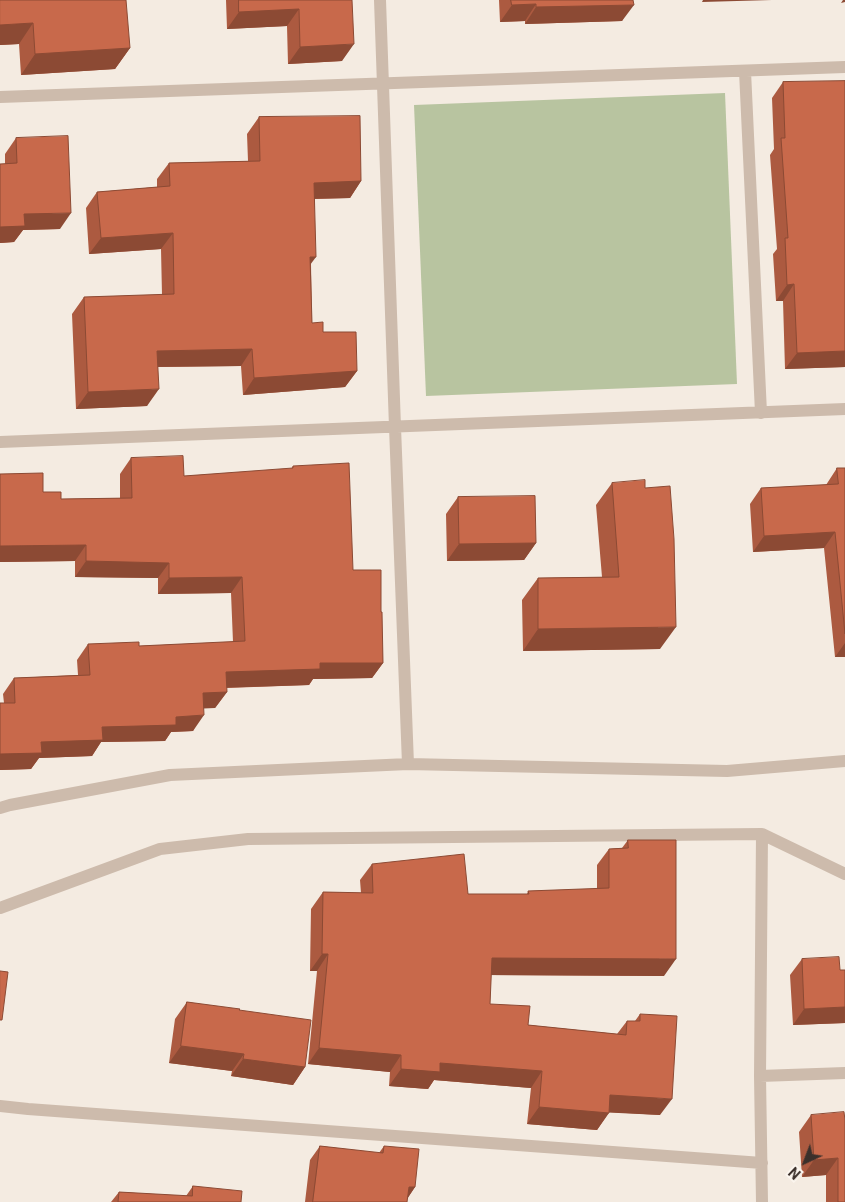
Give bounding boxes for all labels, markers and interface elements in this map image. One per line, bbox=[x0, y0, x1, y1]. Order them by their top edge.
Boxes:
north arrow bbox=[780, 1137, 830, 1187]
text: N bbox=[786, 1164, 804, 1182]

